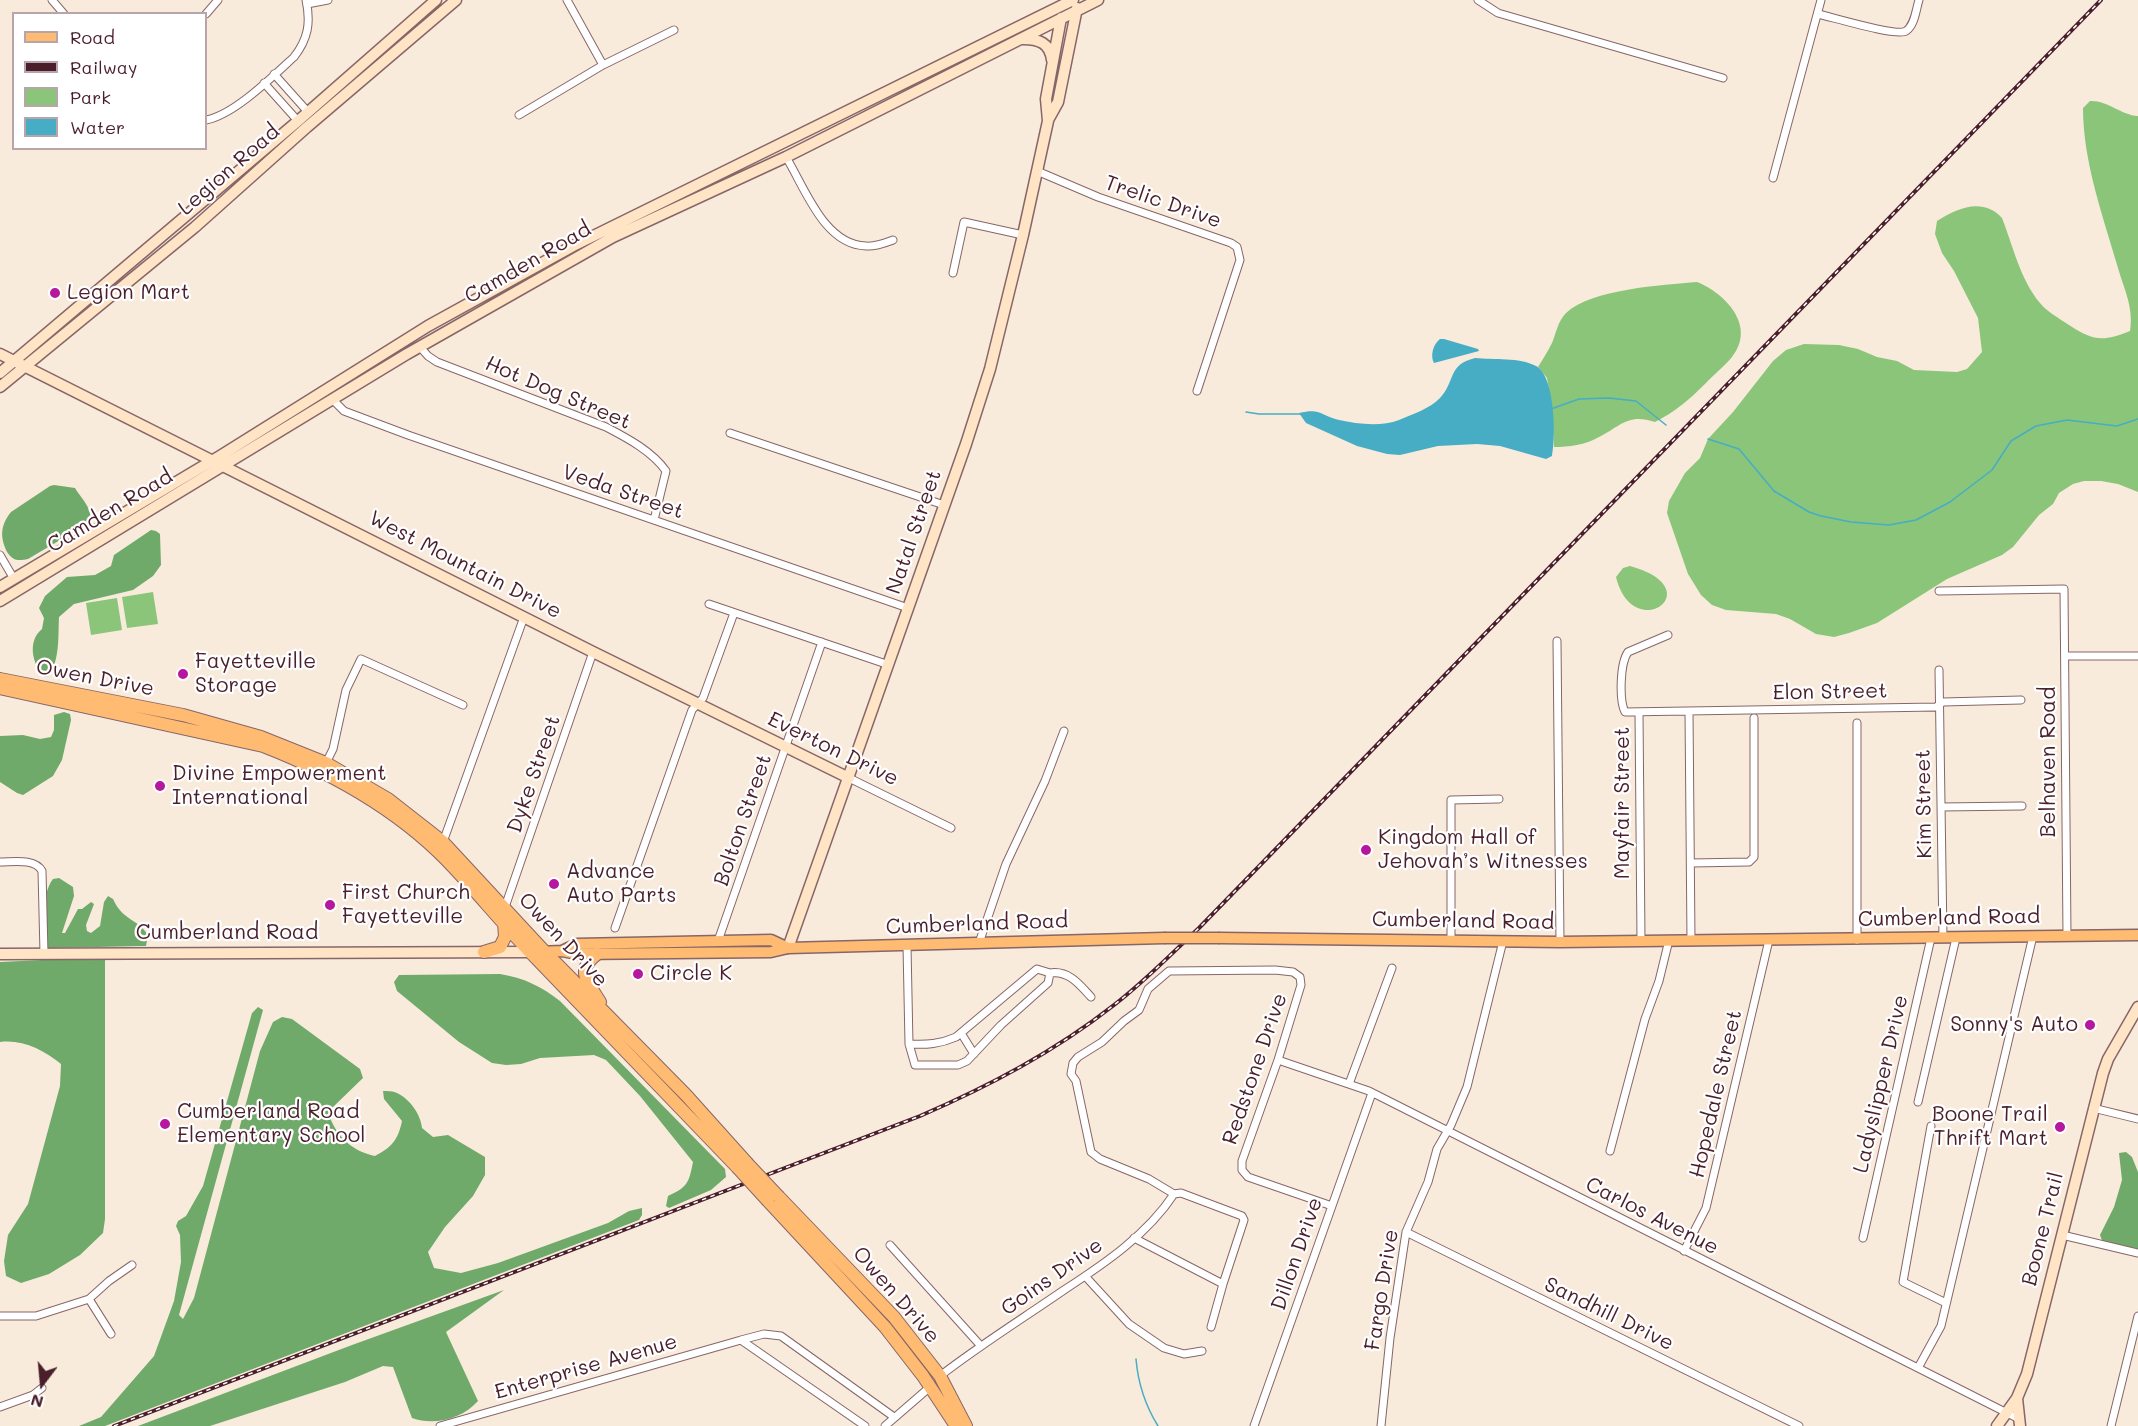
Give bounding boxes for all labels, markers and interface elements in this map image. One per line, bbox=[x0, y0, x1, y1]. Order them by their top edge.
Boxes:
legend bbox=[12, 12, 207, 150]
text: Road bbox=[70, 25, 115, 49]
text: Railway bbox=[70, 55, 137, 79]
text: Park bbox=[70, 85, 111, 109]
text: Water bbox=[70, 115, 125, 139]
street label: Legion Road bbox=[173, 119, 285, 221]
street label: Trelic Drive bbox=[1101, 170, 1225, 234]
street label: Camden Road bbox=[460, 217, 596, 309]
place label: Legion Mart bbox=[67, 280, 190, 306]
marker: Legion Mart bbox=[48, 286, 62, 300]
street label: Hot Dog Street bbox=[481, 351, 635, 435]
street label: Veda Street bbox=[559, 460, 687, 524]
street label: Camden Road bbox=[43, 464, 177, 558]
street label: Natal Street bbox=[881, 467, 947, 597]
street label: West Mountain Drive bbox=[365, 506, 565, 624]
place label: Fayetteville Storage bbox=[195, 649, 316, 699]
street label: Owen Drive bbox=[34, 654, 156, 702]
marker: Fayetteville Storage bbox=[176, 667, 190, 681]
street label: Elon Street bbox=[1772, 678, 1888, 706]
street label: Belhaven Road bbox=[2036, 686, 2062, 838]
street label: Everton Drive bbox=[764, 706, 902, 792]
street label: Dyke Street bbox=[502, 712, 566, 836]
street label: Mayfair Street bbox=[1610, 727, 1636, 879]
street label: Kim Street bbox=[1910, 749, 1938, 859]
street label: Bolton Street bbox=[709, 751, 777, 889]
place label: Divine Empowerment International bbox=[172, 761, 386, 811]
marker: Divine Empowerment International bbox=[153, 779, 167, 793]
place label: Kingdom Hall of Jehovah’s Witnesses bbox=[1378, 825, 1588, 875]
marker: Kingdom Hall of Jehovah’s Witnesses bbox=[1359, 843, 1373, 857]
place label: Advance Auto Parts bbox=[566, 859, 676, 909]
marker: Advance Auto Parts bbox=[547, 877, 561, 891]
place label: First Church Fayetteville bbox=[342, 880, 470, 930]
street label: Owen Drive bbox=[513, 888, 613, 992]
marker: First Church Fayetteville bbox=[323, 898, 337, 912]
street label: Cumberland Road bbox=[1858, 904, 2040, 932]
street label: Cumberland Road bbox=[1372, 907, 1554, 935]
street label: Cumberland Road bbox=[885, 908, 1069, 940]
street label: Cumberland Road bbox=[136, 920, 318, 946]
place label: Circle K bbox=[650, 961, 732, 987]
marker: Circle K bbox=[631, 967, 645, 981]
street label: Redstone Drive bbox=[1217, 990, 1293, 1148]
street label: Ladyslipper Drive bbox=[1848, 993, 1914, 1175]
street label: Hopedale Street bbox=[1684, 1008, 1748, 1180]
place label: Sonny's Auto bbox=[1950, 1012, 2078, 1038]
marker: Sonny's Auto bbox=[2083, 1018, 2097, 1032]
place label: Cumberland Road Elementary School bbox=[177, 1099, 365, 1149]
place label: Boone Trail Thrift Mart bbox=[1932, 1102, 2048, 1152]
marker: Cumberland Road Elementary School bbox=[158, 1117, 172, 1131]
marker: Boone Trail Thrift Mart bbox=[2053, 1120, 2067, 1134]
street label: Boone Trail bbox=[2017, 1170, 2069, 1288]
street label: Carlos Avenue bbox=[1581, 1172, 1723, 1260]
street label: Dillon Drive bbox=[1266, 1194, 1328, 1314]
street label: Fargo Drive bbox=[1360, 1228, 1404, 1352]
street label: Goins Drive bbox=[996, 1233, 1108, 1321]
street label: Owen Drive bbox=[847, 1242, 945, 1348]
street label: Sandhill Drive bbox=[1540, 1272, 1678, 1356]
street label: Enterprise Avenue bbox=[492, 1329, 680, 1405]
north arrow bbox=[12, 1354, 72, 1414]
text: N bbox=[28, 1390, 46, 1414]

